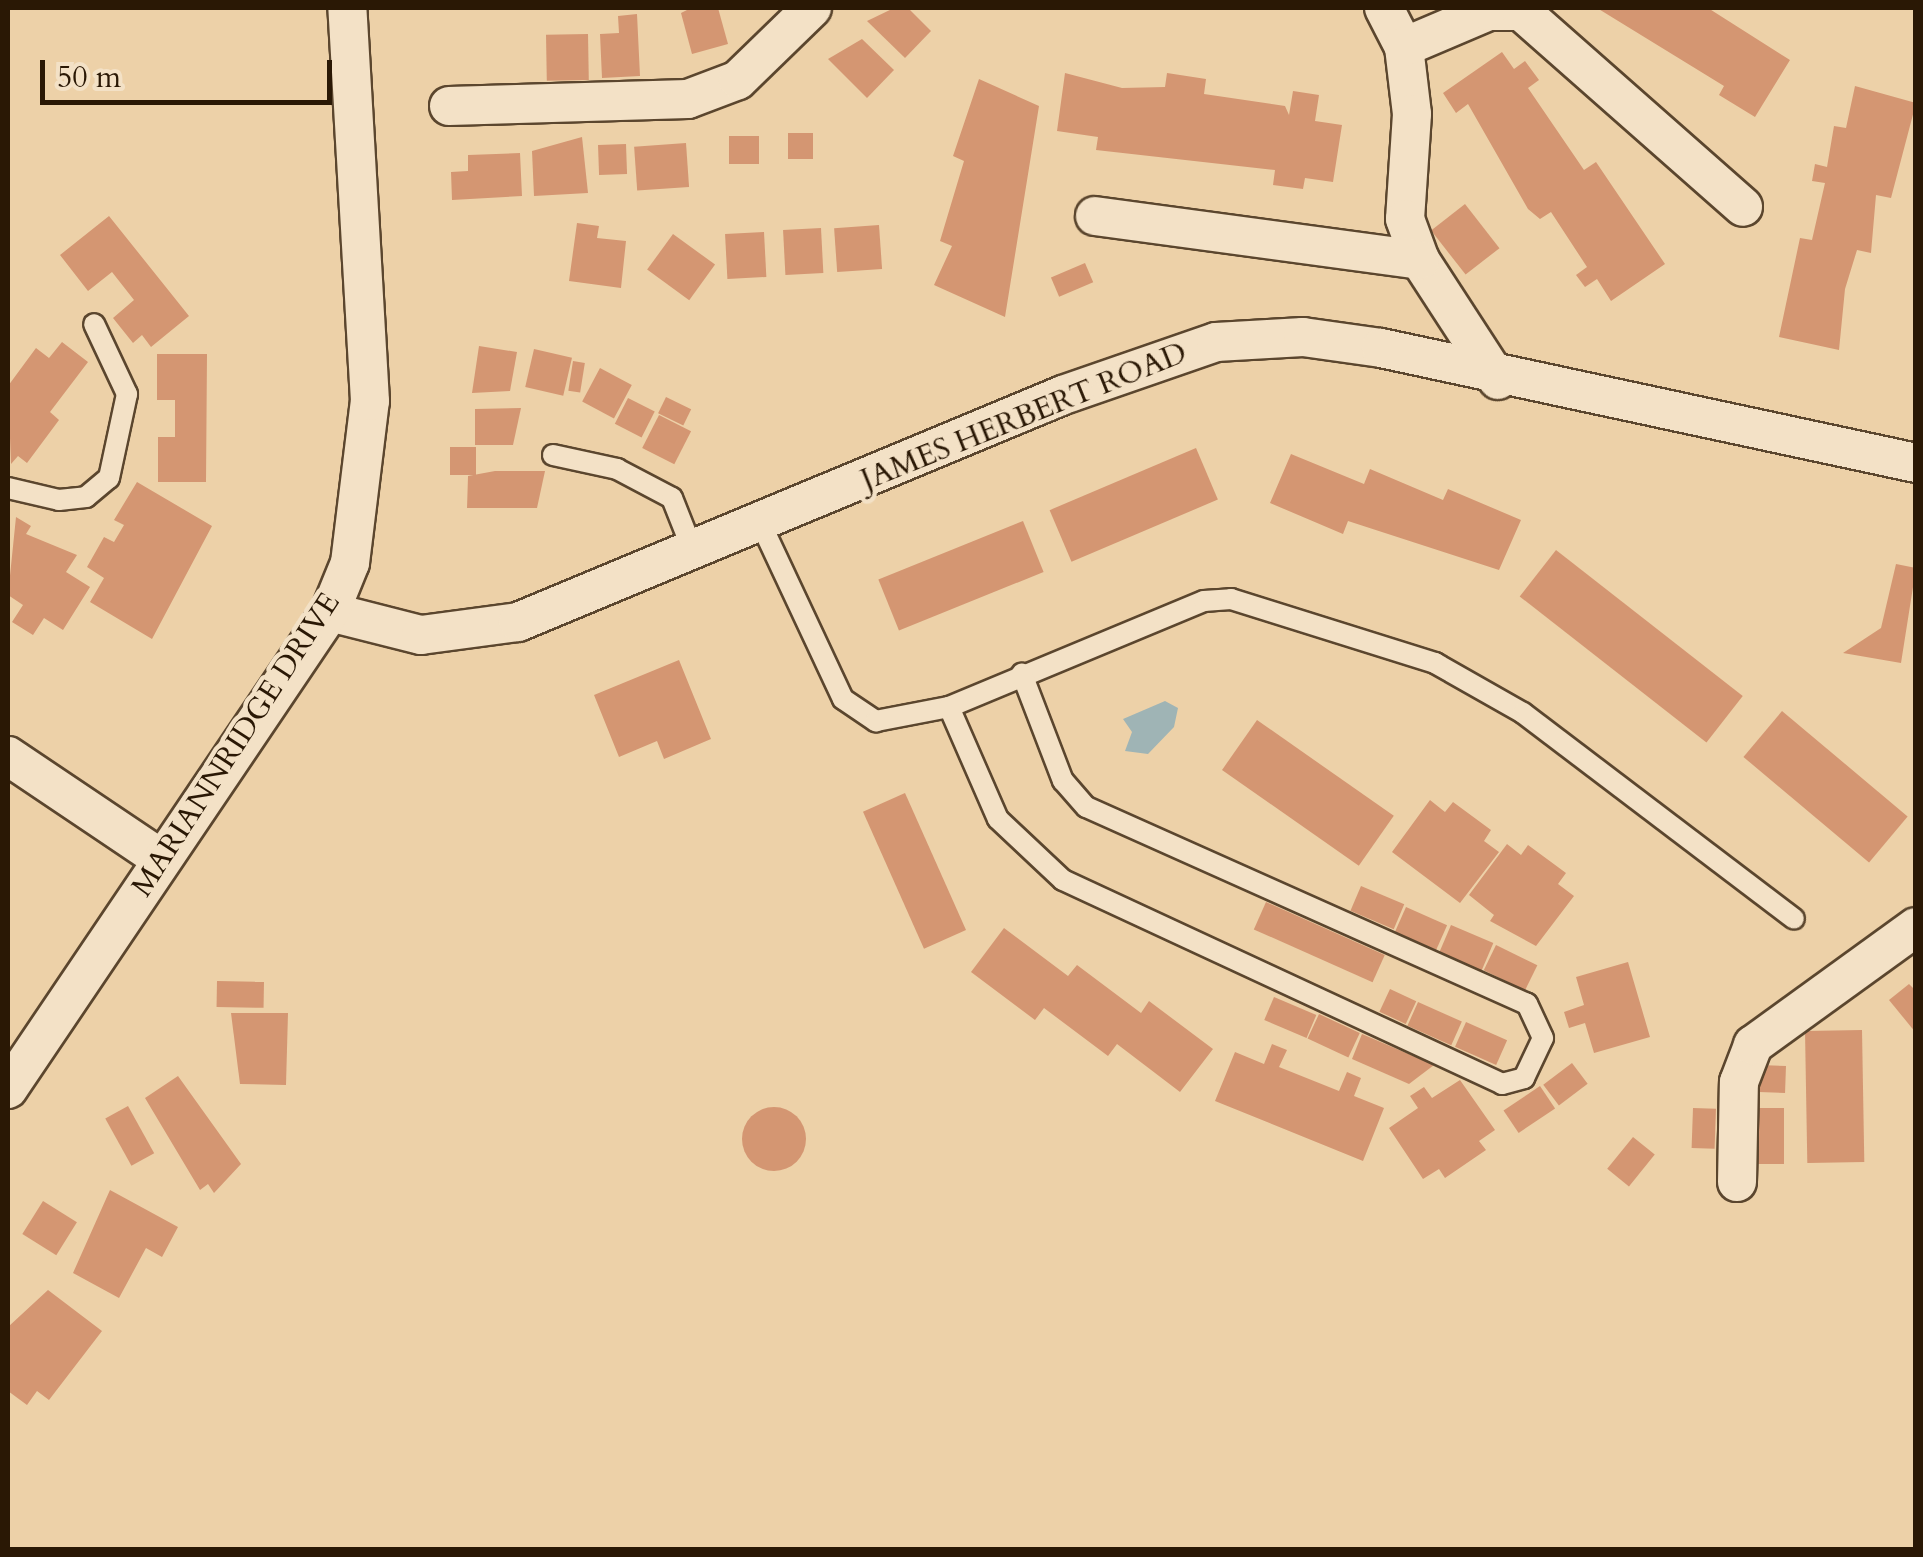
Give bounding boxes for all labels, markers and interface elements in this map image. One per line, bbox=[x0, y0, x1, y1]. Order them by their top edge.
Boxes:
scale bar bbox=[45, 40, 338, 102]
text: 50 m bbox=[57, 57, 121, 98]
street label: JAMES HERBERT ROAD bbox=[856, 335, 1192, 499]
street label: MARIANNRIDGE DRIVE bbox=[124, 586, 348, 904]

